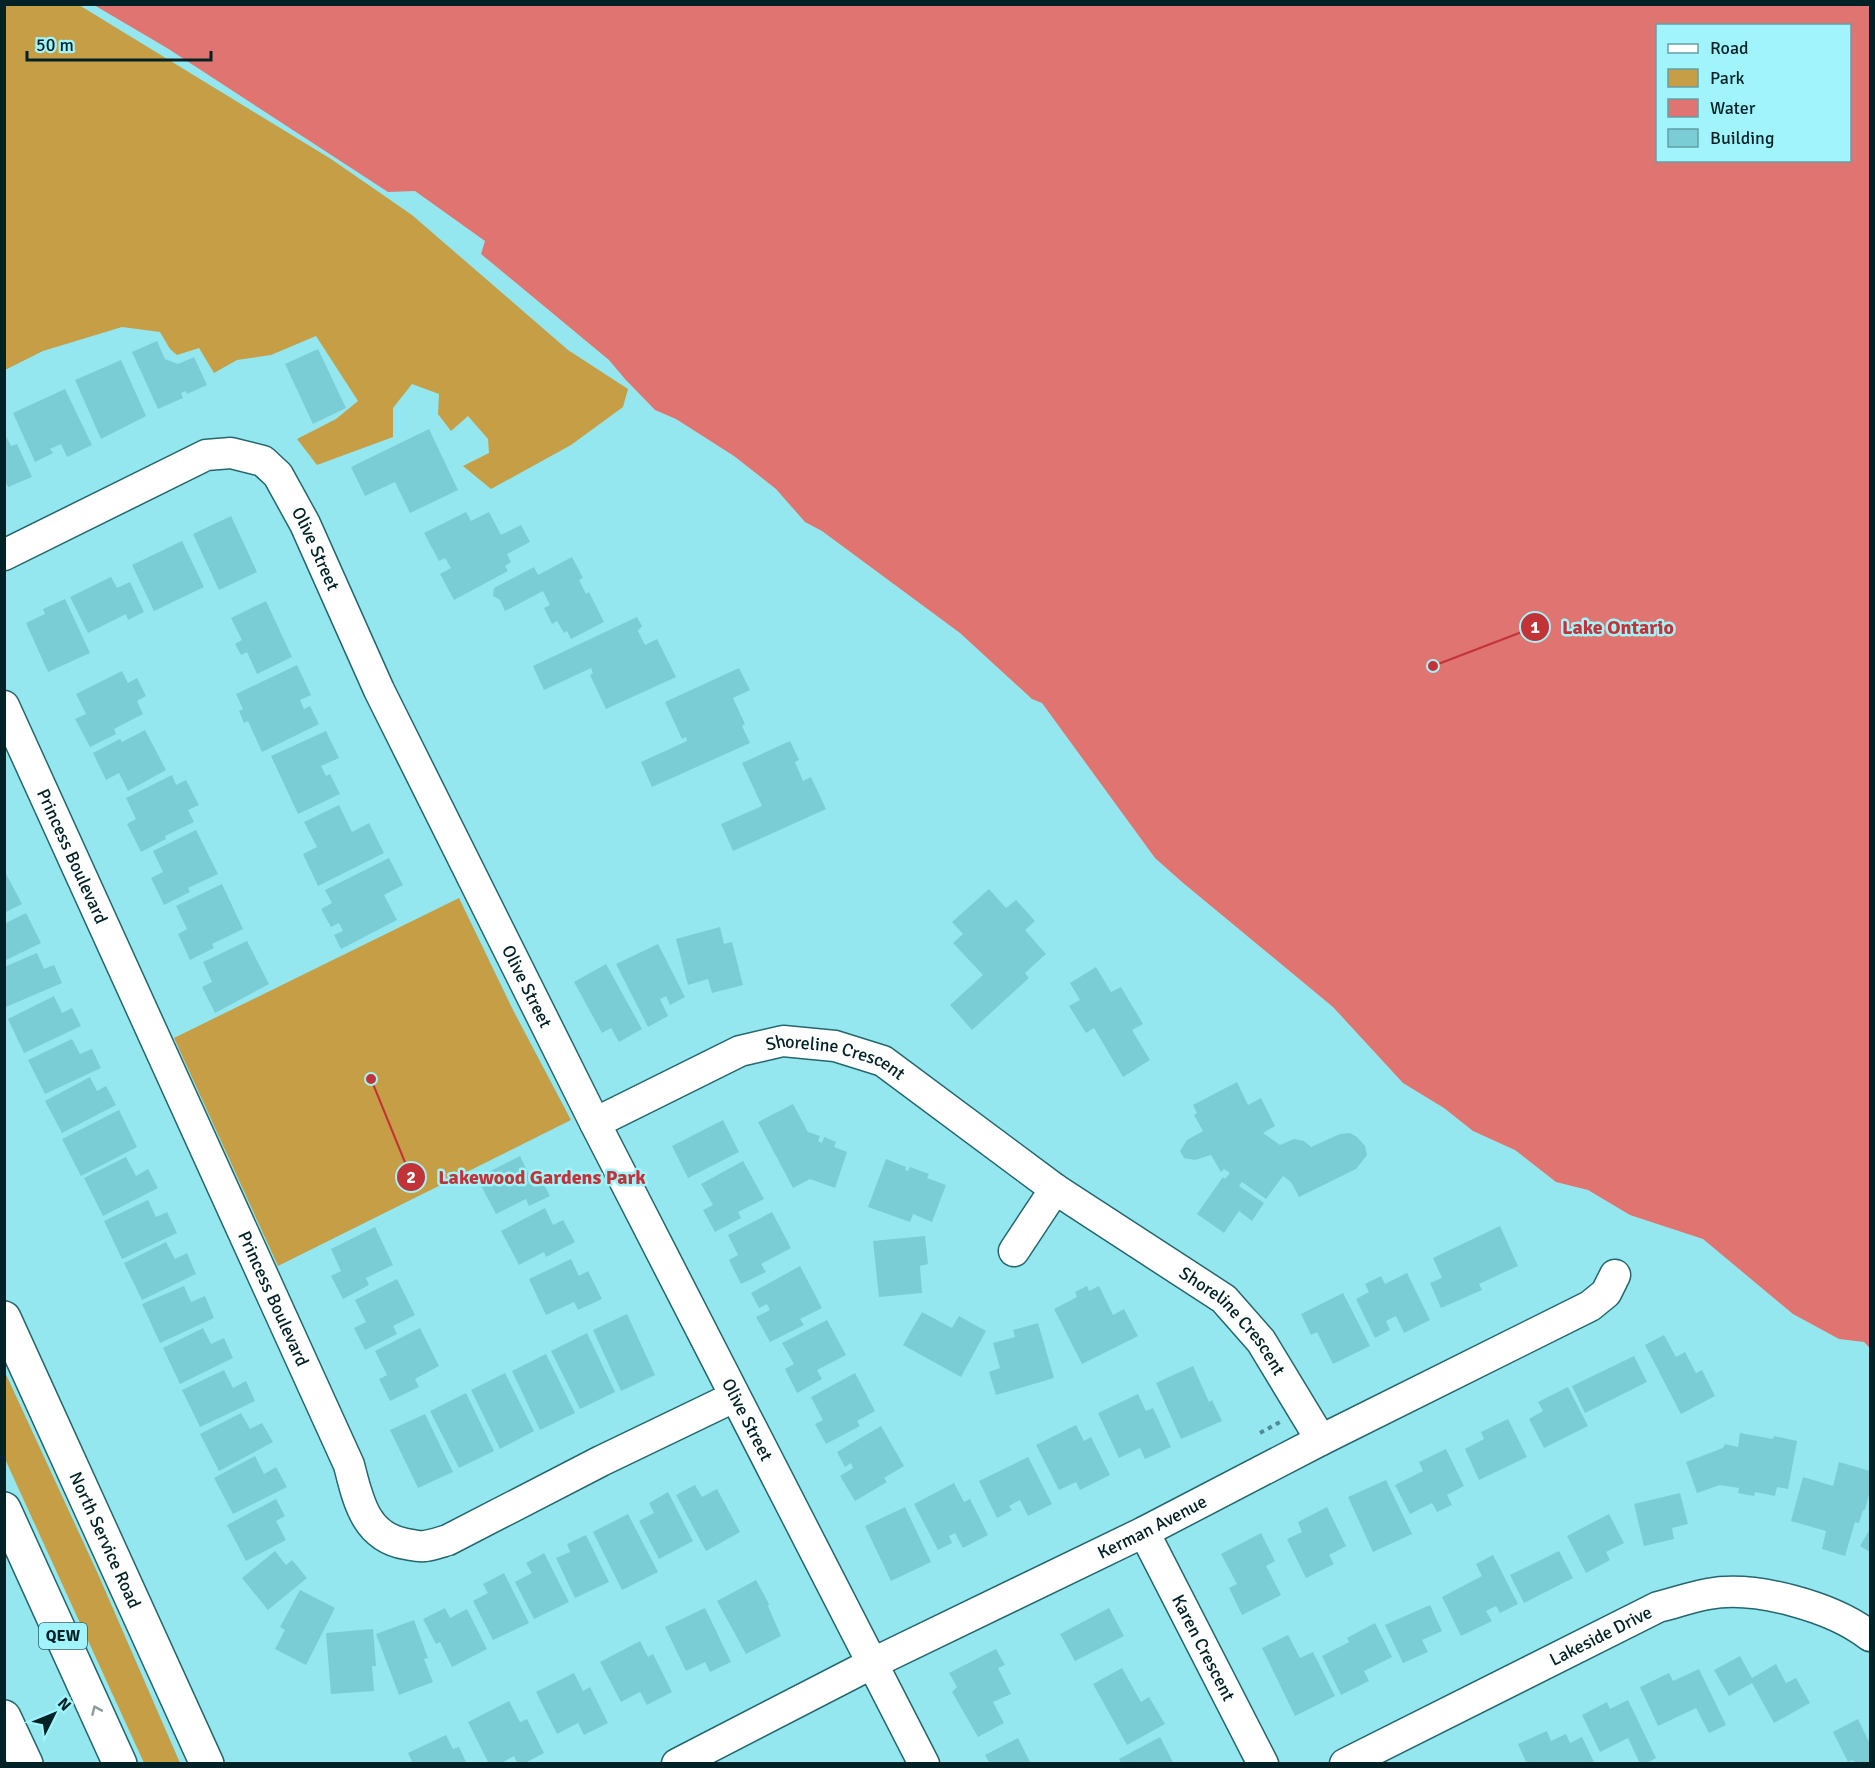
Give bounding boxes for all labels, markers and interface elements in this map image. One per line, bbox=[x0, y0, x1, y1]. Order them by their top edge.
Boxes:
scale bar bbox=[27, 24, 212, 62]
legend bbox=[1656, 24, 1851, 162]
text: 50 m bbox=[36, 34, 74, 56]
text: Road bbox=[1710, 37, 1749, 59]
text: Park bbox=[1710, 67, 1745, 89]
text: Water bbox=[1710, 97, 1756, 119]
text: Building bbox=[1710, 127, 1774, 149]
street label: Olive Street bbox=[287, 503, 344, 594]
callout: Lake Ontario bbox=[1520, 608, 1686, 646]
text: Lake Ontario bbox=[1562, 615, 1674, 640]
text: 1 bbox=[1530, 616, 1540, 638]
street label: Princess Boulevard bbox=[32, 785, 113, 927]
street label: Olive Street bbox=[497, 941, 557, 1032]
street label: Shoreline Crescent bbox=[763, 1030, 910, 1085]
callout: Lakewood Gardens Park bbox=[396, 1158, 658, 1196]
text: Lakewood Gardens Park bbox=[438, 1165, 646, 1190]
text: 2 bbox=[406, 1166, 416, 1188]
street label: Princess Boulevard bbox=[233, 1228, 314, 1370]
street label: Shoreline Crescent bbox=[1175, 1262, 1290, 1379]
street label: Olive Street bbox=[717, 1375, 778, 1465]
street label: North Service Road bbox=[64, 1468, 146, 1612]
street label: Kerman Avenue bbox=[1094, 1490, 1211, 1564]
street label: Karen Crescent bbox=[1167, 1591, 1240, 1705]
street label: Lakeside Drive bbox=[1546, 1601, 1655, 1671]
road number: QEW bbox=[39, 1623, 87, 1649]
north arrow bbox=[24, 1684, 84, 1744]
text: N bbox=[53, 1694, 75, 1715]
one-way arrow bbox=[92, 1706, 104, 1717]

